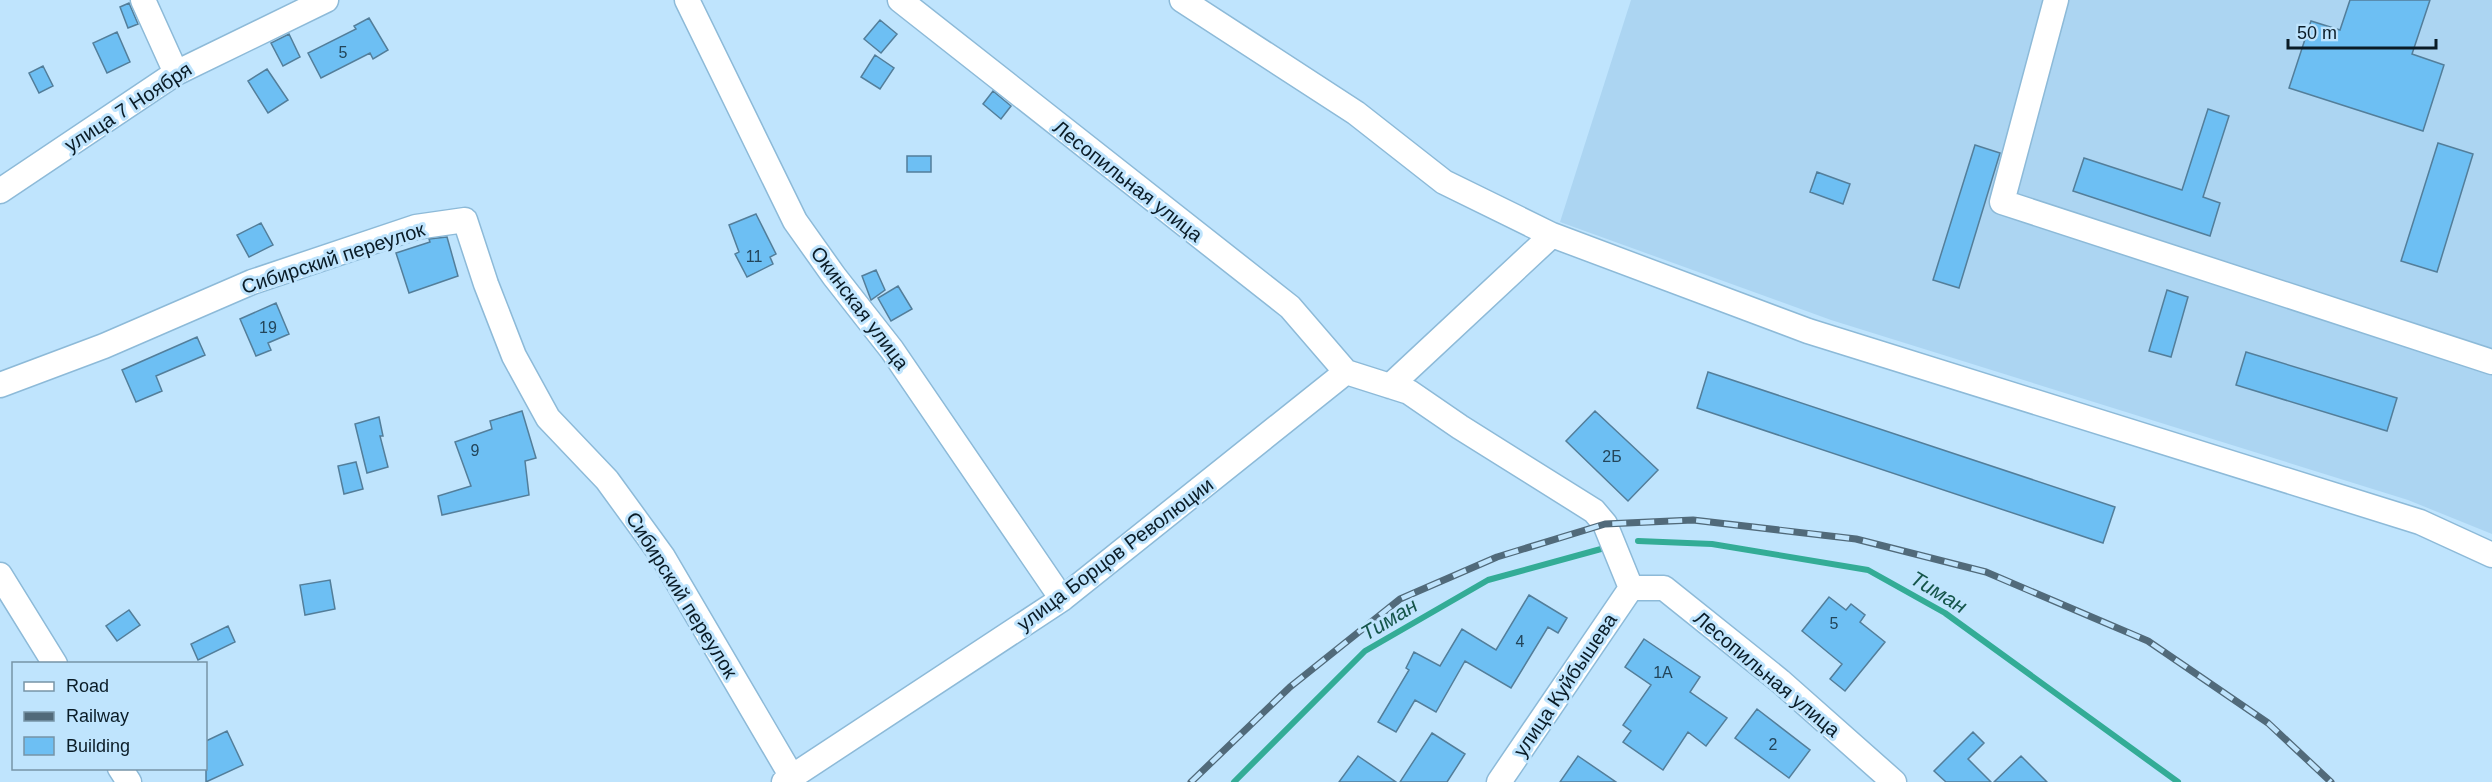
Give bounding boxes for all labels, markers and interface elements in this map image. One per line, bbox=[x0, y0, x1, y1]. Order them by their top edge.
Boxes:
scale bar bbox=[2288, 12, 2436, 50]
text: 50 m bbox=[2297, 23, 2337, 43]
house number: 5 bbox=[339, 44, 348, 61]
street label: улица 7 Ноября bbox=[60, 58, 196, 156]
street label: Лесопильная улица bbox=[1049, 116, 1208, 247]
street label: Сибирский переулок bbox=[239, 218, 428, 298]
street label: Окинская улица bbox=[807, 242, 914, 375]
house number: 11 bbox=[746, 248, 762, 265]
house number: 19 bbox=[259, 319, 277, 336]
house number: 9 bbox=[471, 442, 480, 459]
house number: 2Б bbox=[1602, 448, 1622, 465]
street label: улица Борцов Революции bbox=[1013, 473, 1217, 635]
street label: Сибирский переулок bbox=[622, 508, 742, 682]
water label: Тиман bbox=[1907, 566, 1972, 618]
water label: Тиман bbox=[1357, 593, 1422, 645]
street label: Лесопильная улица bbox=[1690, 607, 1845, 742]
street label: улица Куйбышева bbox=[1509, 609, 1622, 761]
house number: 5 bbox=[1830, 615, 1839, 632]
house number: 4 bbox=[1516, 633, 1525, 650]
legend bbox=[12, 662, 207, 770]
house number: 1А bbox=[1653, 664, 1673, 681]
text: Road bbox=[66, 676, 109, 696]
text: Railway bbox=[66, 706, 129, 726]
text: Building bbox=[66, 736, 130, 756]
house number: 2 bbox=[1769, 736, 1778, 753]

